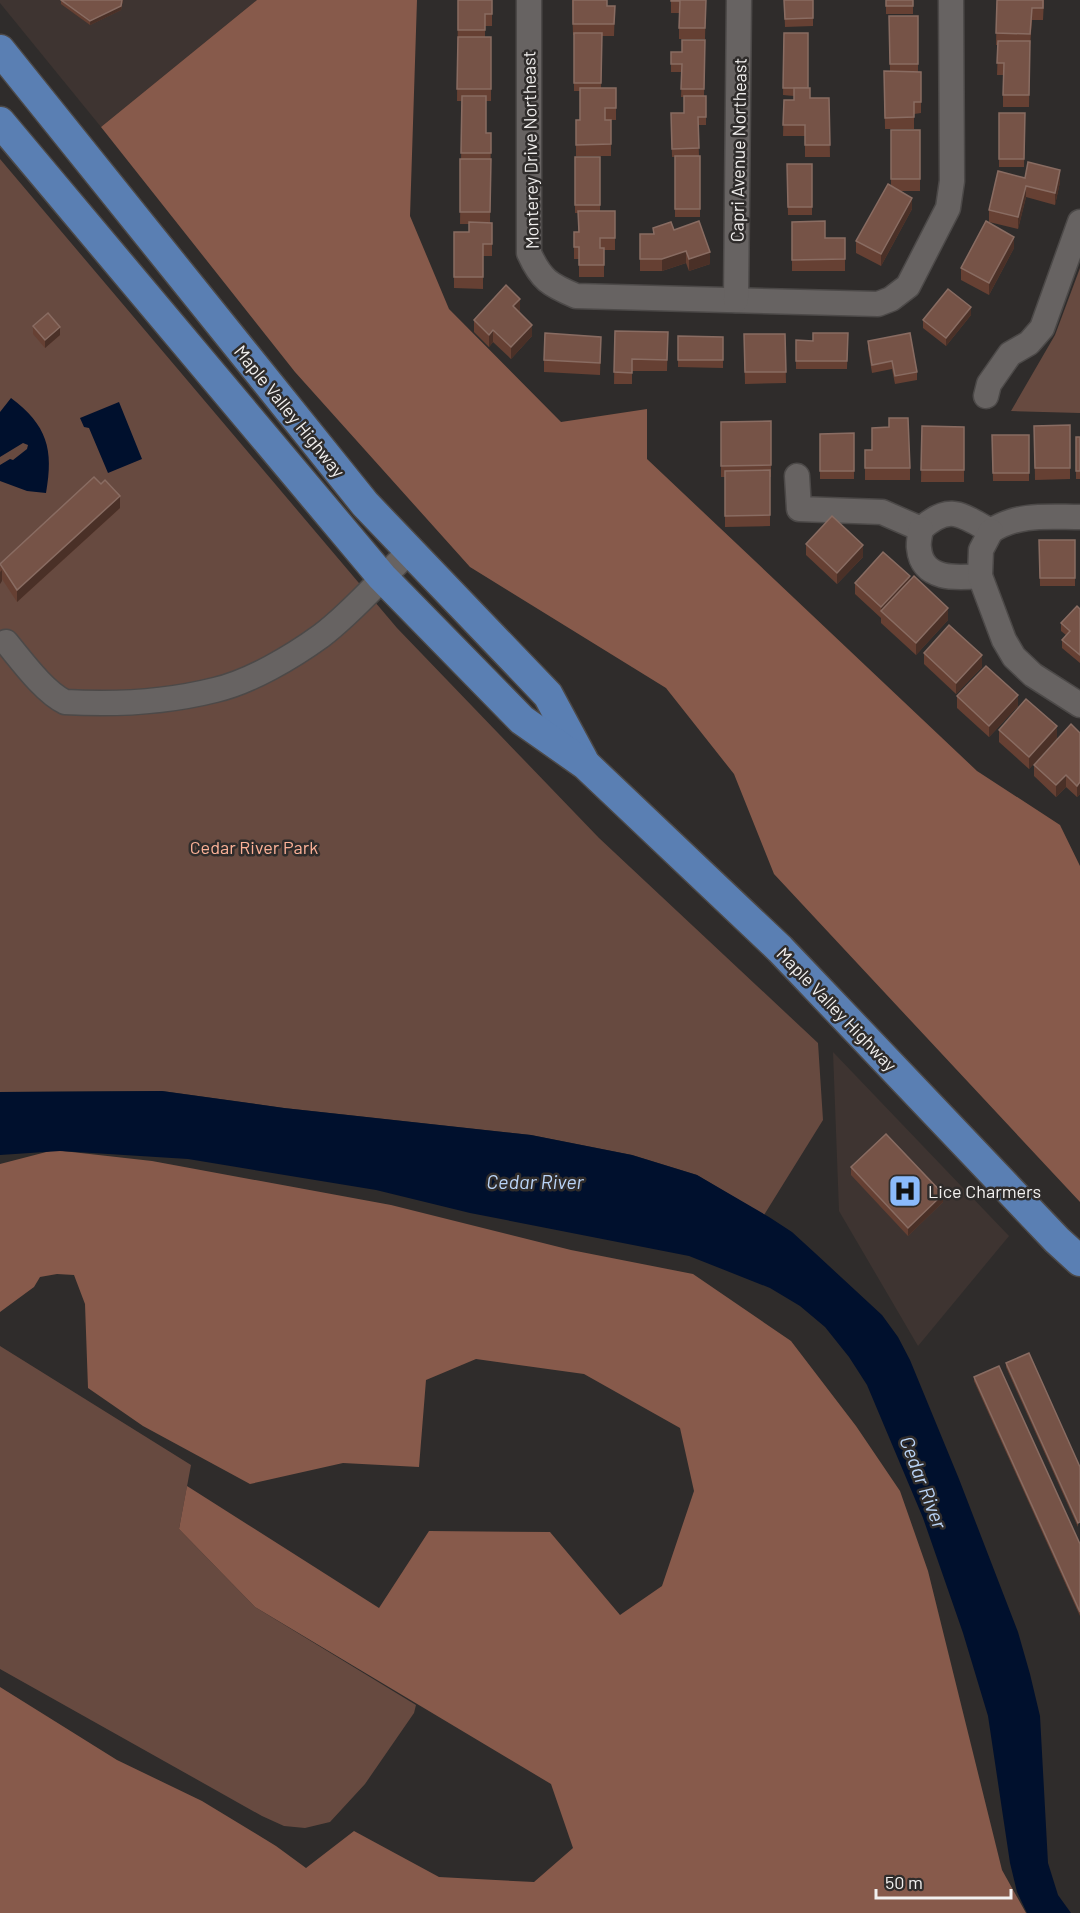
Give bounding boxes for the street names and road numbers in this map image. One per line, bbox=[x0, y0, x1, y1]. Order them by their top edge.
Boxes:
street label: Monterey Drive Northeast bbox=[517, 51, 543, 249]
street label: Capri Avenue Northeast bbox=[725, 58, 751, 242]
street label: Maple Valley Highway bbox=[230, 341, 350, 481]
street label: Maple Valley Highway bbox=[772, 943, 902, 1075]

